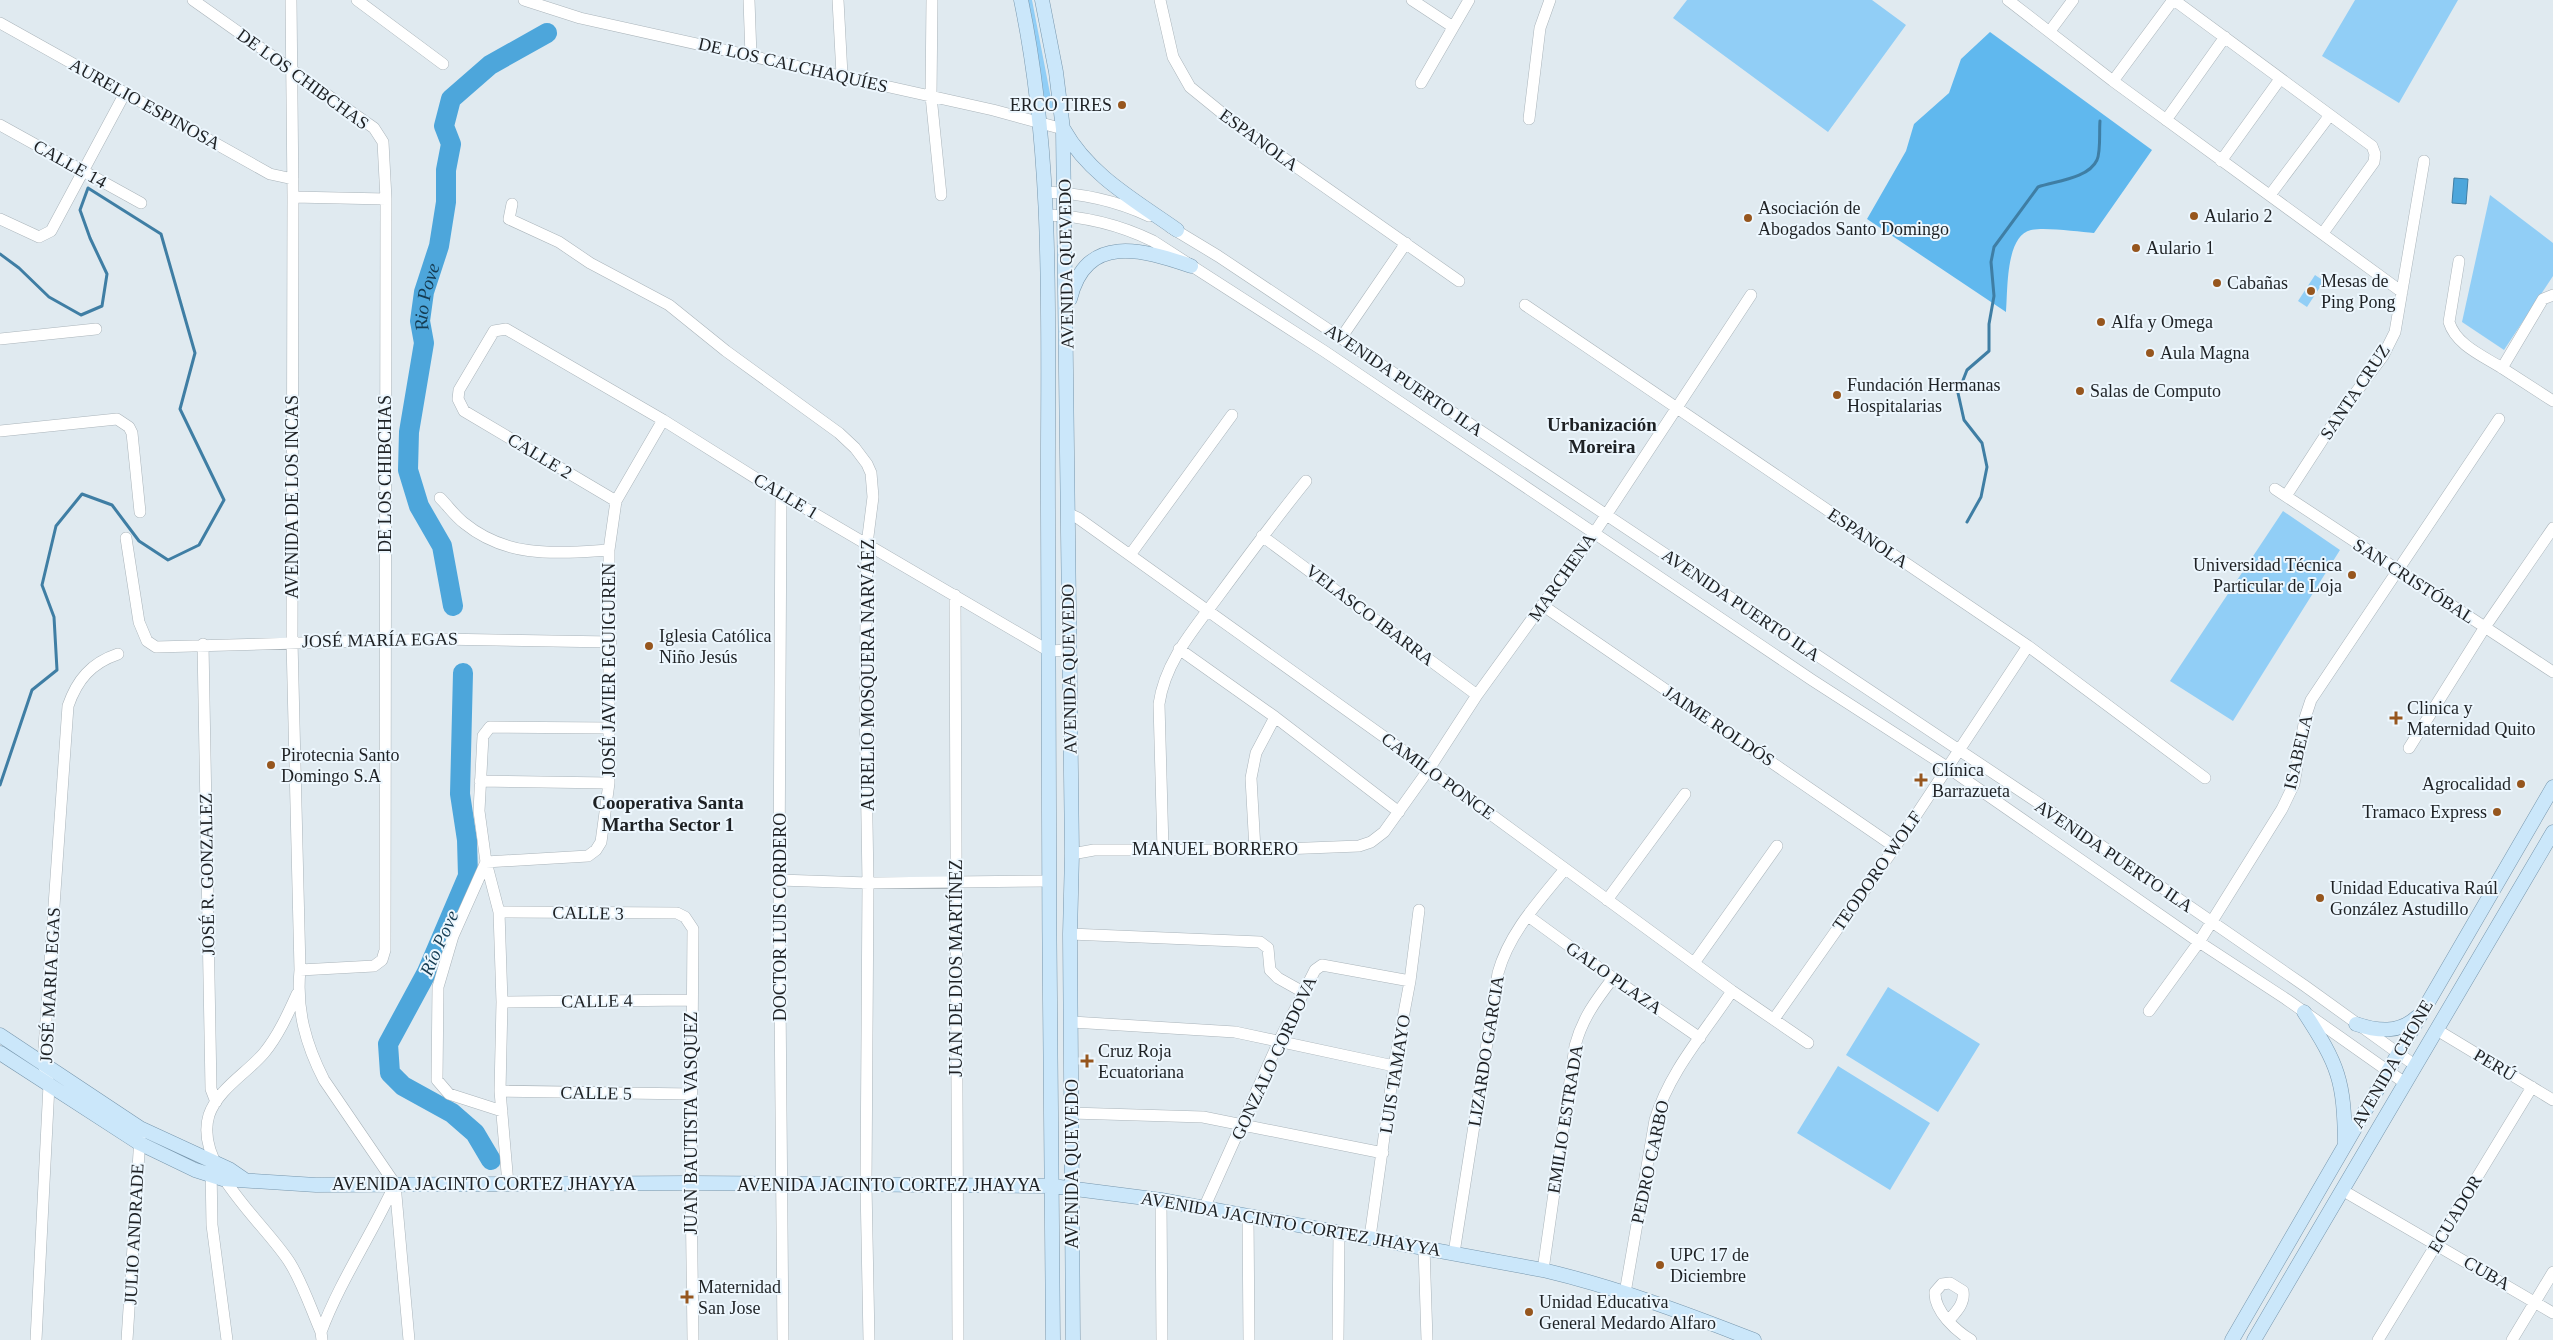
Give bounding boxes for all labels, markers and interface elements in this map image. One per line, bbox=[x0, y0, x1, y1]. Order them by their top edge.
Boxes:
street label: DE LOS CHIBCHAS bbox=[233, 24, 373, 134]
street label: DE LOS CALCHAQUÍES bbox=[696, 32, 890, 97]
street label: AURELIO ESPINOSA bbox=[66, 54, 224, 154]
place label: ERCO TIRES bbox=[1010, 95, 1112, 115]
marker: ERCO TIRES bbox=[1116, 99, 1128, 111]
street label: ESPANOLA bbox=[1216, 105, 1302, 175]
street label: CALLE 14 bbox=[30, 136, 110, 192]
street label: AVENIDA QUEVEDO bbox=[1055, 179, 1077, 349]
place label: Asociación de Abogados Santo Domingo bbox=[1758, 198, 1949, 239]
place label: Aulario 2 bbox=[2204, 206, 2272, 226]
marker: Aulario 2 bbox=[2188, 210, 2200, 222]
marker: Asociación de Abogados Santo Domingo bbox=[1742, 212, 1754, 224]
place label: Aulario 1 bbox=[2146, 238, 2214, 258]
marker: Aulario 1 bbox=[2130, 242, 2142, 254]
water label: Rio Pove bbox=[409, 260, 443, 334]
place label: Mesas de Ping Pong bbox=[2321, 271, 2396, 312]
place label: Cabañas bbox=[2227, 273, 2288, 293]
marker: Cabañas bbox=[2211, 277, 2223, 289]
marker: Mesas de Ping Pong bbox=[2305, 285, 2317, 297]
place label: Alfa y Omega bbox=[2111, 312, 2213, 332]
marker: Alfa y Omega bbox=[2095, 316, 2107, 328]
street label: AVENIDA PUERTO ILA bbox=[1321, 320, 1487, 440]
street label: SANTA CRUZ bbox=[2316, 341, 2394, 443]
place label: Aula Magna bbox=[2160, 343, 2249, 363]
marker: Aula Magna bbox=[2144, 347, 2156, 359]
place label: Fundación Hermanas Hospitalarias bbox=[1847, 375, 2000, 416]
place label: Salas de Computo bbox=[2090, 381, 2221, 401]
marker: Salas de Computo bbox=[2074, 385, 2086, 397]
marker: Fundación Hermanas Hospitalarias bbox=[1831, 389, 1843, 401]
street label: AVENIDA DE LOS INCAS bbox=[282, 395, 302, 599]
street label: DE LOS CHIBCHAS bbox=[375, 395, 395, 553]
district label: Urbanización Moreira bbox=[1547, 414, 1657, 457]
street label: CALLE 2 bbox=[504, 429, 576, 483]
street label: CALLE 1 bbox=[750, 469, 822, 523]
street label: ESPANOLA bbox=[1824, 504, 1912, 572]
street label: MARCHENA bbox=[1524, 529, 1600, 625]
street label: SAN CRISTÓBAL bbox=[2350, 534, 2479, 628]
street label: AURELIO MOSQUERA NARVÁEZ bbox=[857, 539, 878, 811]
street label: AVENIDA PUERTO ILA bbox=[1658, 545, 1824, 665]
place label: Universidad Técnica Particular de Loja bbox=[2193, 555, 2342, 596]
street label: VELASCO IBARRA bbox=[1302, 560, 1438, 670]
street label: JOSÉ JAVIER EGUIGUREN bbox=[598, 563, 619, 777]
marker: Universidad Técnica Particular de Loja bbox=[2346, 569, 2358, 581]
street label: AVENIDA QUEVEDO bbox=[1058, 584, 1080, 754]
place label: Iglesia Católica Niño Jesús bbox=[659, 626, 771, 667]
street label: JOSÉ MARÍA EGAS bbox=[302, 628, 458, 651]
marker: Iglesia Católica Niño Jesús bbox=[643, 640, 655, 652]
street label: JAIME ROLDÓS bbox=[1660, 681, 1779, 771]
place label: Clinica y Maternidad Quito bbox=[2407, 698, 2535, 739]
marker: Clinica y Maternidad Quito bbox=[2389, 711, 2403, 725]
street label: ISABELA bbox=[2280, 713, 2316, 791]
street label: CAMILO PONCE bbox=[1378, 728, 1498, 824]
place label: Pirotecnia Santo Domingo S.A bbox=[281, 745, 399, 786]
marker: Pirotecnia Santo Domingo S.A bbox=[265, 759, 277, 771]
place label: Clínica Barrazueta bbox=[1932, 760, 2010, 801]
marker: Clínica Barrazueta bbox=[1914, 773, 1928, 787]
place label: Agrocalidad bbox=[2422, 774, 2511, 794]
marker: Agrocalidad bbox=[2515, 778, 2527, 790]
district label: Cooperativa Santa Martha Sector 1 bbox=[592, 792, 744, 835]
street label: JOSÉ R. GONZALEZ bbox=[195, 793, 218, 955]
street label: AVENIDA PUERTO ILA bbox=[2031, 796, 2197, 916]
place label: Tramaco Express bbox=[2362, 802, 2487, 822]
marker: Tramaco Express bbox=[2491, 806, 2503, 818]
street label: TEODORO WOLF bbox=[1828, 807, 1926, 935]
street label: DOCTOR LUIS CORDERO bbox=[770, 813, 790, 1021]
street label: MANUEL BORRERO bbox=[1132, 839, 1298, 859]
street label: JUAN DE DIOS MARTÍNEZ bbox=[945, 859, 966, 1077]
place label: Unidad Educativa Raúl González Astudillo bbox=[2330, 878, 2498, 919]
marker: Unidad Educativa Raúl González Astudillo bbox=[2314, 892, 2326, 904]
street label: CALLE 3 bbox=[552, 902, 624, 924]
street label: JOSÉ MARIA EGAS bbox=[35, 907, 64, 1063]
water label: Río Pove bbox=[415, 907, 463, 980]
street label: GALO PLAZA bbox=[1562, 938, 1666, 1018]
street label: GONZALO CORDOVA bbox=[1227, 973, 1321, 1143]
street label: LIZARDO GARCIA bbox=[1464, 974, 1508, 1128]
street label: CALLE 4 bbox=[561, 990, 633, 1012]
street label: AVENIDA CHONE bbox=[2347, 996, 2437, 1132]
street label: JUAN BAUTISTA VASQUEZ bbox=[681, 1012, 701, 1234]
street label: LUIS TAMAYO bbox=[1376, 1013, 1414, 1135]
place label: Cruz Roja Ecuatoriana bbox=[1098, 1041, 1184, 1082]
street label: EMILIO ESTRADA bbox=[1543, 1043, 1587, 1195]
street label: PERÚ bbox=[2470, 1044, 2520, 1085]
marker: Cruz Roja Ecuatoriana bbox=[1080, 1054, 1094, 1068]
street label: AVENIDA QUEVEDO bbox=[1062, 1079, 1082, 1249]
street label: CALLE 5 bbox=[560, 1082, 632, 1104]
street label: PEDRO CARBO bbox=[1627, 1099, 1673, 1225]
street label: JULIO ANDRADE bbox=[120, 1163, 148, 1305]
street label: ECUADOR bbox=[2424, 1172, 2486, 1256]
street label: AVENIDA JACINTO CORTEZ JHAYYA bbox=[332, 1174, 636, 1194]
street label: AVENIDA JACINTO CORTEZ JHAYYA bbox=[737, 1175, 1041, 1195]
street label: AVENIDA JACINTO CORTEZ JHAYYA bbox=[1140, 1188, 1442, 1260]
place label: UPC 17 de Diciembre bbox=[1670, 1245, 1749, 1286]
street label: CUBA bbox=[2460, 1252, 2514, 1294]
marker: UPC 17 de Diciembre bbox=[1654, 1259, 1666, 1271]
place label: Maternidad San Jose bbox=[698, 1277, 781, 1318]
marker: Maternidad San Jose bbox=[680, 1290, 694, 1304]
place label: Unidad Educativa General Medardo Alfaro bbox=[1539, 1292, 1716, 1333]
marker: Unidad Educativa General Medardo Alfaro bbox=[1523, 1306, 1535, 1318]

